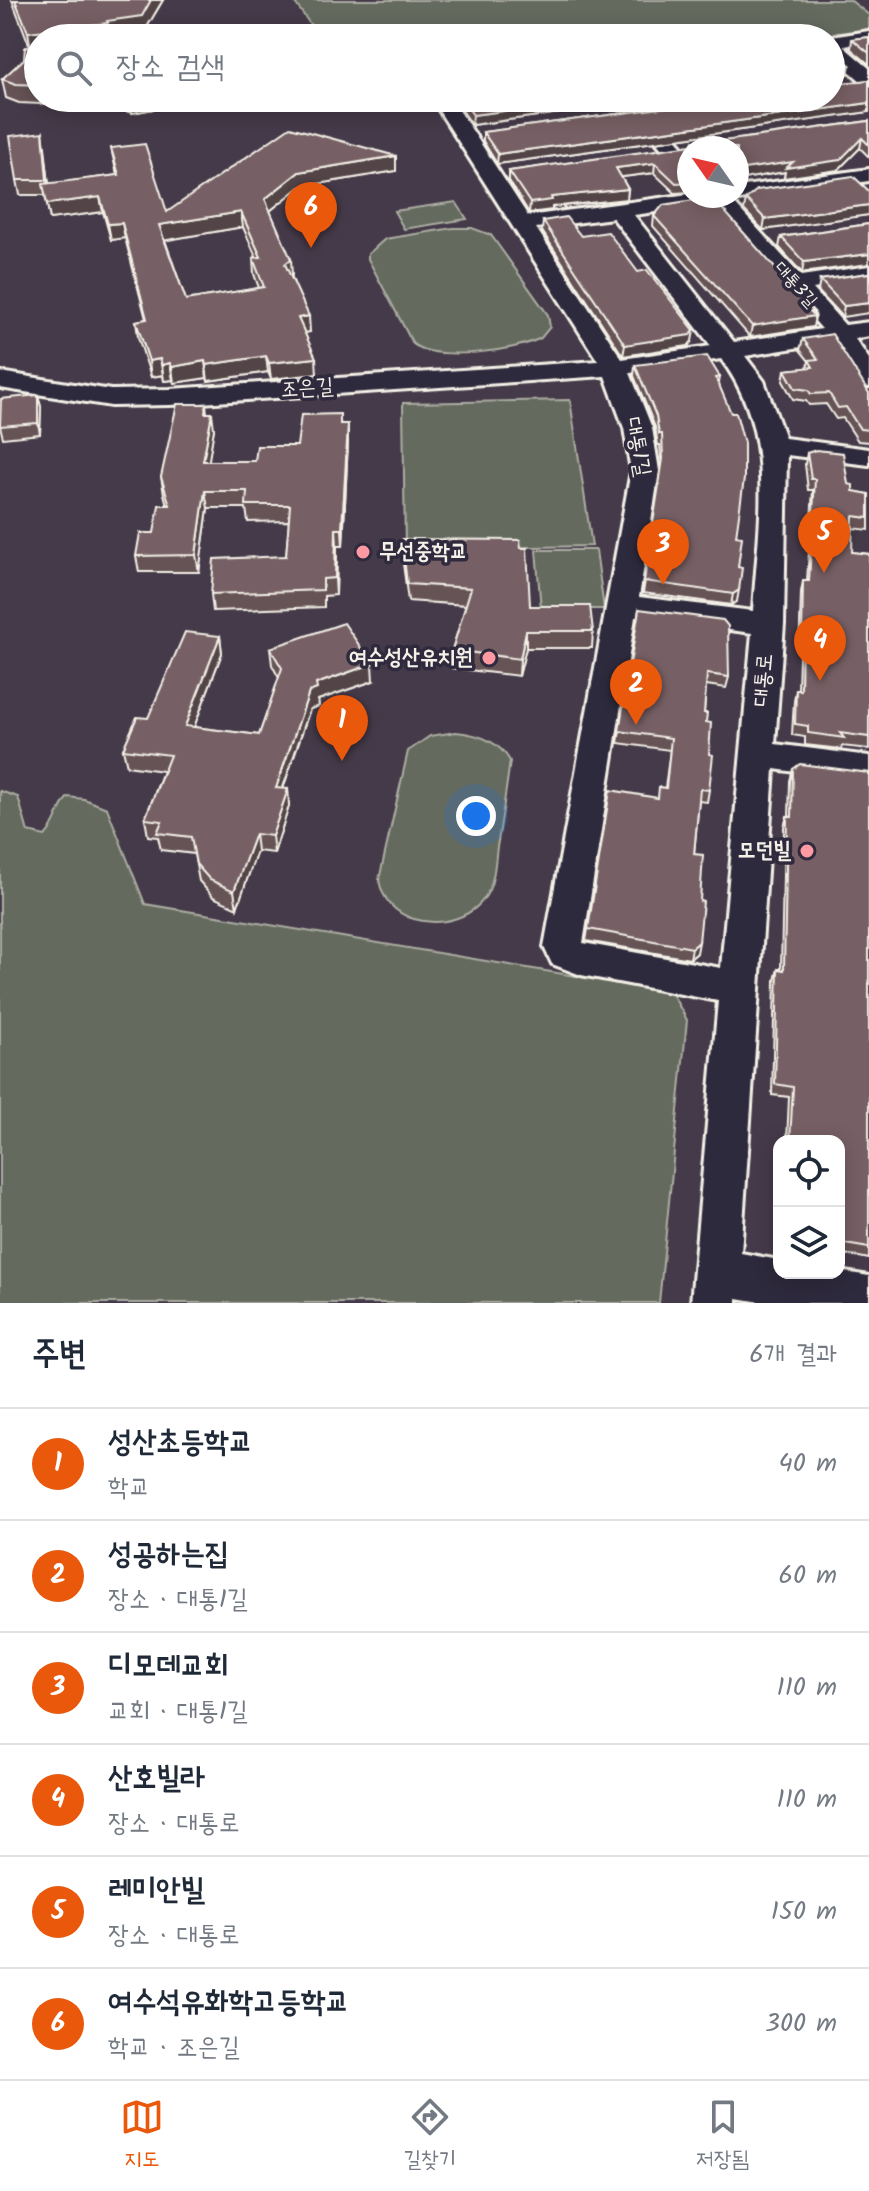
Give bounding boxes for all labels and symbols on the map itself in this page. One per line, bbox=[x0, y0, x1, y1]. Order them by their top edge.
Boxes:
north arrow bbox=[677, 136, 749, 208]
pin: 6 bbox=[285, 182, 337, 248]
street label: 대통3길 bbox=[766, 255, 824, 315]
street label: 조은길 bbox=[279, 370, 335, 408]
street label: 대통1길 bbox=[615, 414, 659, 480]
pin: 5 bbox=[798, 507, 850, 573]
pin: 3 bbox=[637, 519, 689, 585]
place label: 무선중학교 bbox=[379, 535, 468, 570]
marker: 무선중학교 bbox=[354, 543, 372, 561]
pin: 4 bbox=[794, 615, 846, 681]
place label: 여수성산유치원 bbox=[349, 641, 473, 676]
marker: 여수성산유치원 bbox=[480, 649, 498, 667]
street label: 대통로 bbox=[744, 652, 784, 708]
pin: 2 bbox=[610, 659, 662, 725]
pin: 1 bbox=[316, 695, 368, 761]
your location bbox=[456, 796, 496, 836]
place label: 모던빌 bbox=[738, 834, 791, 869]
marker: 모던빌 bbox=[798, 842, 816, 860]

